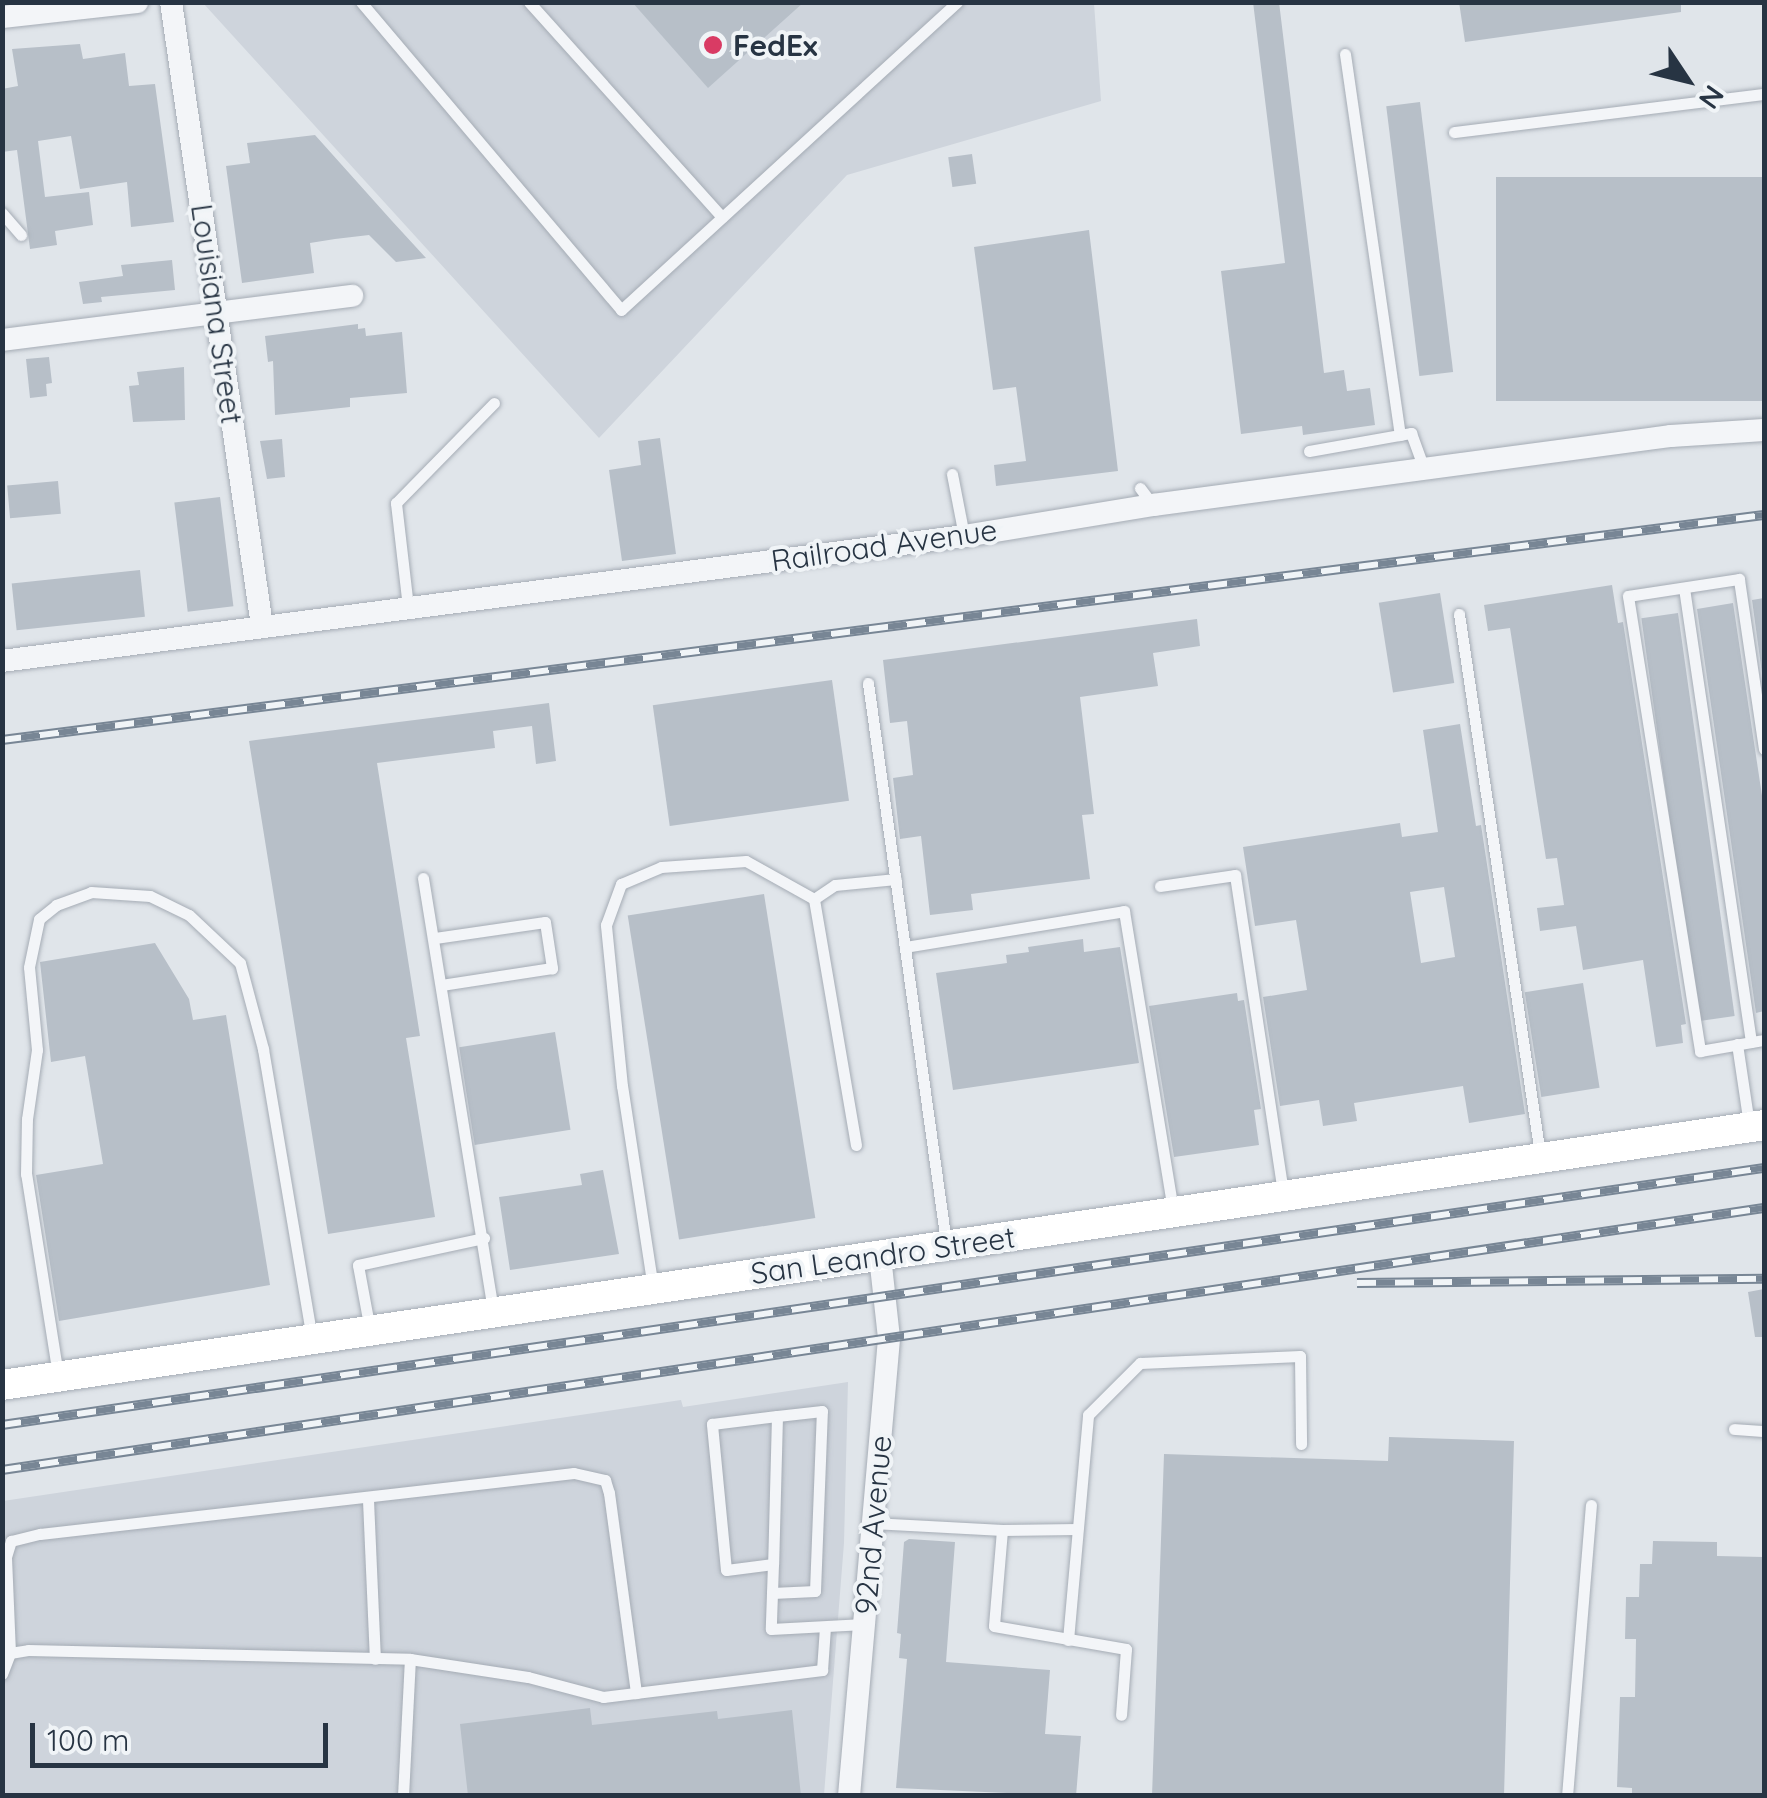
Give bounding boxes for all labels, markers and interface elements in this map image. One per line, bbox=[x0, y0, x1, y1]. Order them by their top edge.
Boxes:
place label: FedEx bbox=[733, 27, 818, 63]
north arrow bbox=[1637, 30, 1737, 130]
marker: FedEx bbox=[702, 34, 724, 56]
text: N bbox=[1692, 79, 1732, 116]
street label: Louisiana Street bbox=[184, 202, 250, 426]
street label: Railroad Avenue bbox=[769, 511, 999, 579]
street label: San Leandro Street bbox=[749, 1219, 1017, 1291]
street label: 92nd Avenue bbox=[847, 1434, 899, 1616]
scale bar bbox=[35, 1703, 332, 1765]
text: 100 m bbox=[47, 1721, 129, 1759]

